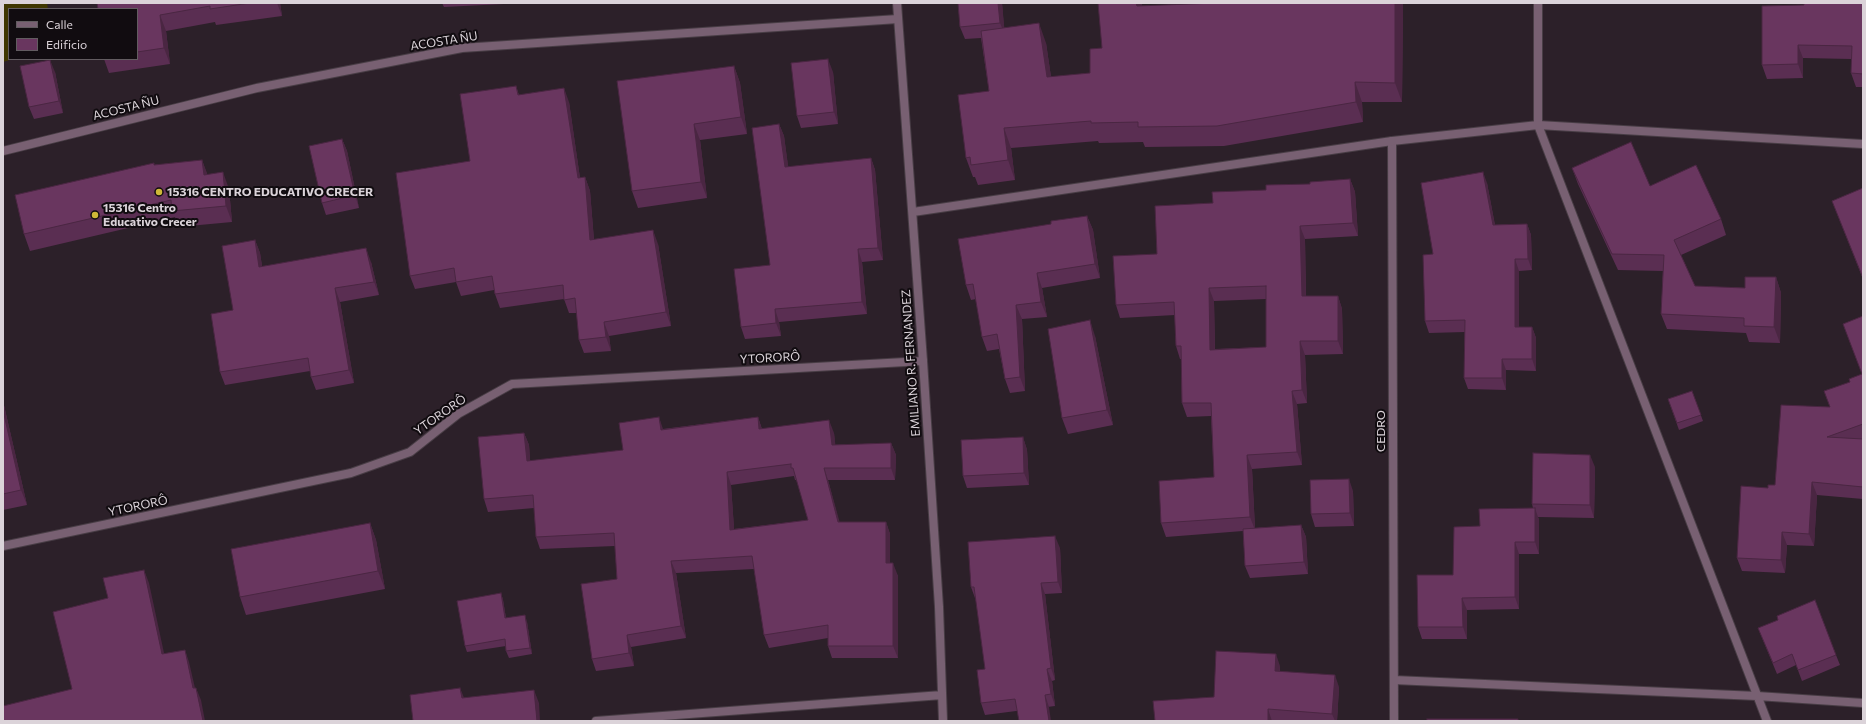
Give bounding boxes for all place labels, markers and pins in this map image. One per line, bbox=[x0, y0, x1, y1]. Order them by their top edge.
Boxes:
place label: 15316 CENTRO EDUCATIVO CRECER bbox=[167, 185, 373, 199]
marker: 15316 CENTRO EDUCATIVO CRECER bbox=[154, 187, 164, 197]
place label: 15316 Centro Educativo Crecer bbox=[103, 201, 197, 229]
marker: 15316 Centro Educativo Crecer bbox=[90, 210, 100, 220]

